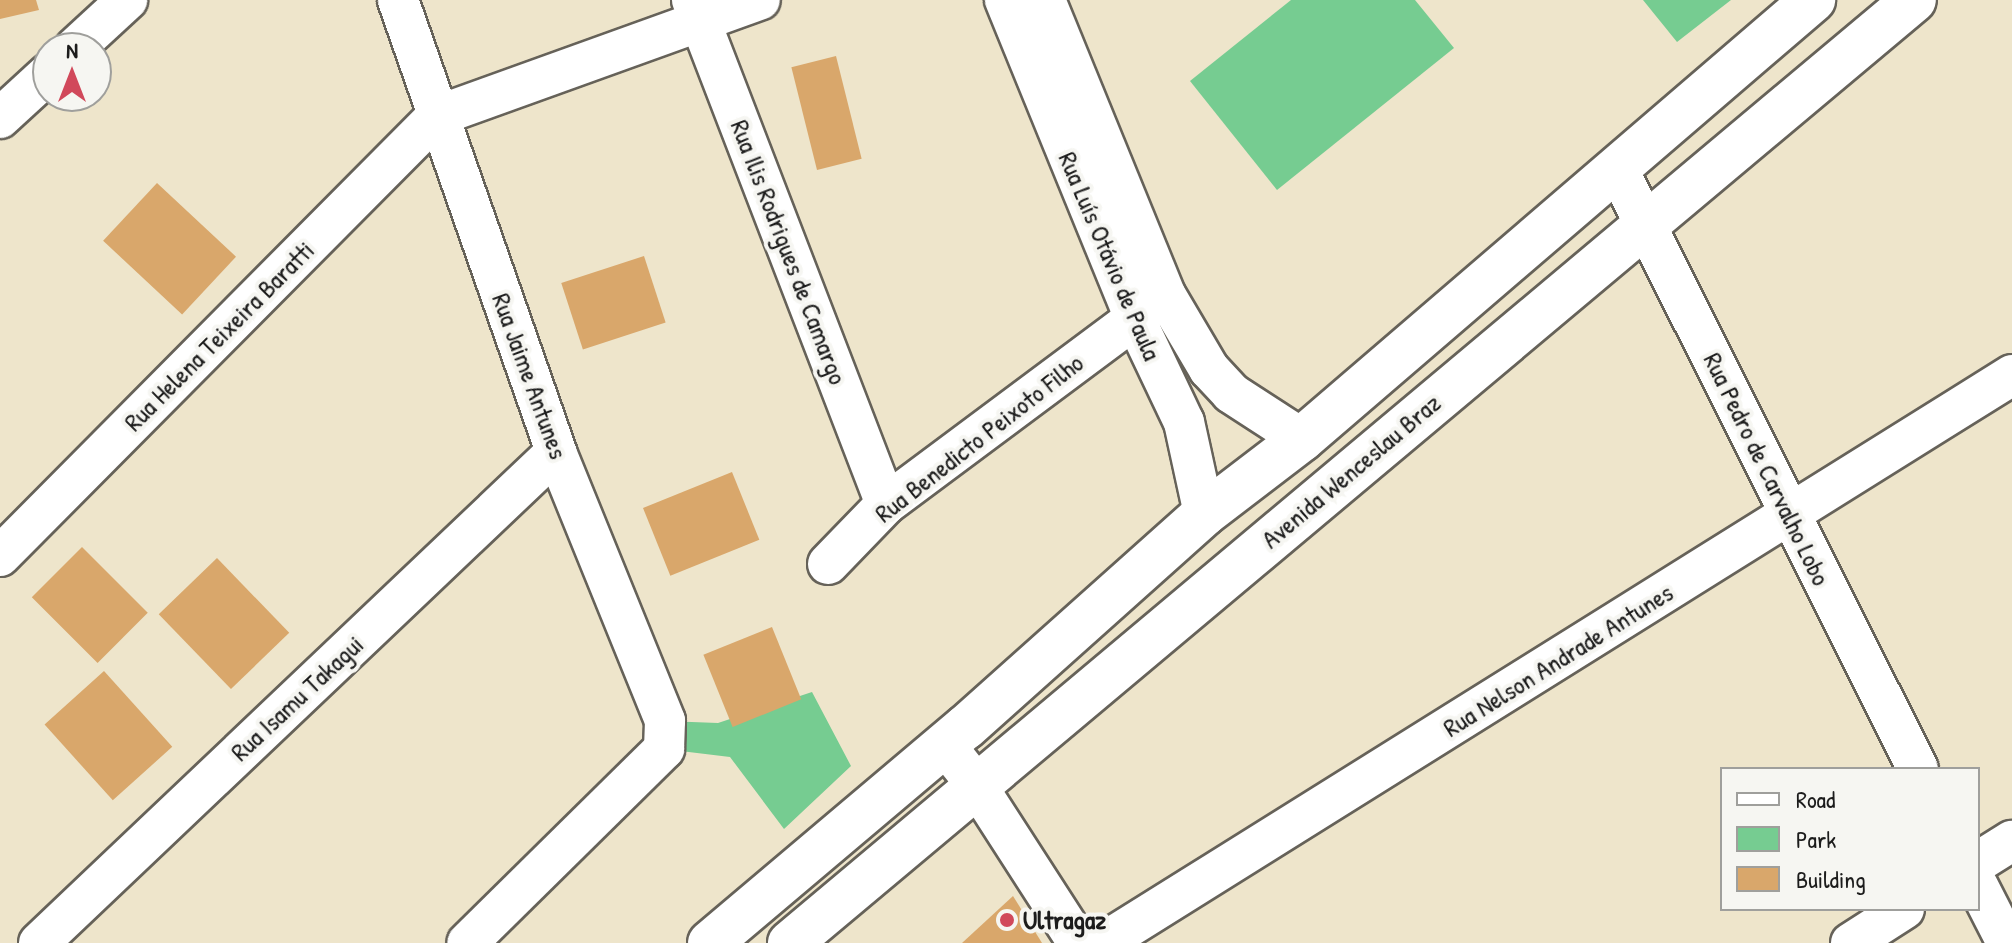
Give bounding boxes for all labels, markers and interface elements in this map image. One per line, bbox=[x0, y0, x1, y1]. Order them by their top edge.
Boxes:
north arrow bbox=[32, 32, 112, 112]
text: N bbox=[66, 35, 78, 65]
street label: Rua Ilis Rodrigues de Camargo bbox=[724, 115, 854, 389]
street label: Rua Luís Otávio de Paula bbox=[1052, 147, 1168, 365]
street label: Rua Helena Teixeira Baratti bbox=[118, 235, 320, 437]
street label: Rua Jaime Antunes bbox=[486, 289, 574, 463]
street label: Rua Benedicto Peixoto Filho bbox=[869, 347, 1089, 529]
street label: Rua Pedro de Carvalho Lobo bbox=[1697, 348, 1837, 590]
street label: Avenida Wenceslau Braz bbox=[1255, 387, 1447, 555]
street label: Rua Nelson Andrade Antunes bbox=[1437, 577, 1679, 743]
street label: Rua Isamu Takagui bbox=[224, 629, 370, 767]
legend bbox=[1720, 767, 1980, 911]
text: Road bbox=[1796, 783, 1835, 815]
text: Park bbox=[1796, 823, 1836, 855]
text: Building bbox=[1796, 863, 1866, 895]
place label: Ultragaz bbox=[1023, 904, 1106, 936]
marker: Ultragaz bbox=[998, 911, 1016, 929]

